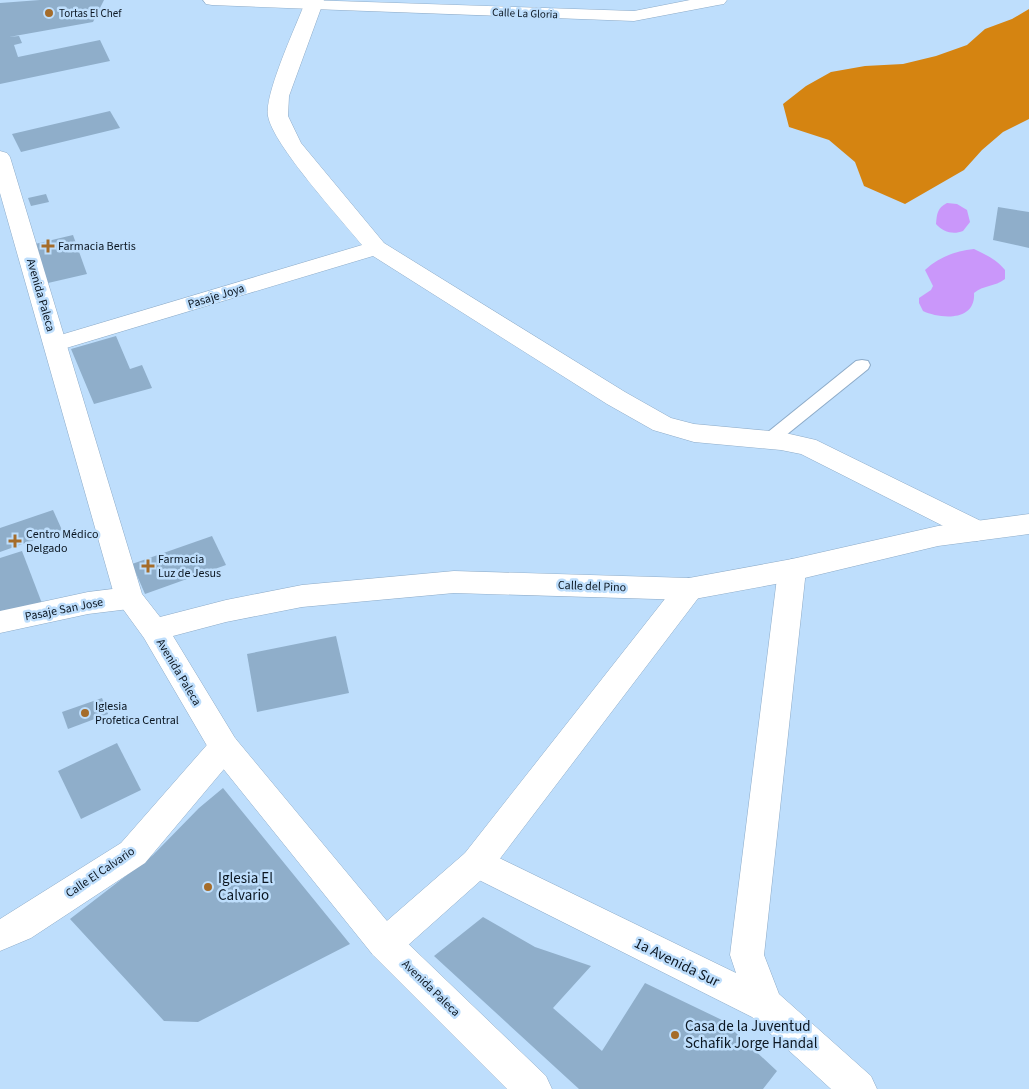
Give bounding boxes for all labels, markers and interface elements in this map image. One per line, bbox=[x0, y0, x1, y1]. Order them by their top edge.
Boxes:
street label: Calle La Gloria bbox=[492, 5, 558, 22]
place label: Tortas El Chef bbox=[59, 6, 122, 21]
marker: Tortas El Chef bbox=[43, 7, 55, 19]
place label: Farmacia Bertis bbox=[58, 238, 136, 255]
marker: Farmacia Bertis bbox=[42, 240, 54, 252]
street label: Avenida Paleca bbox=[22, 257, 59, 334]
street label: Pasaje Joya bbox=[186, 280, 247, 313]
place label: Centro Médico Delgado bbox=[26, 526, 98, 557]
marker: Centro Médico Delgado bbox=[8, 534, 22, 548]
place label: Farmacia Luz de Jesus bbox=[158, 551, 221, 582]
marker: Farmacia Luz de Jesus bbox=[142, 560, 154, 572]
street label: Calle del Pino bbox=[558, 577, 626, 596]
street label: Pasaje San Jose bbox=[24, 594, 105, 625]
street label: Avenida Paleca bbox=[152, 636, 205, 709]
place label: Iglesia Profetica Central bbox=[95, 698, 179, 729]
marker: Iglesia Profetica Central bbox=[79, 707, 91, 719]
street label: Calle El Calvario bbox=[62, 843, 138, 902]
place label: Iglesia El Calvario bbox=[218, 868, 273, 906]
marker: Iglesia El Calvario bbox=[202, 881, 214, 893]
street label: 1a Avenida Sur bbox=[631, 933, 724, 993]
street label: Avenida Paleca bbox=[398, 956, 464, 1021]
place label: Casa de la Juventud Schafik Jorge Handal bbox=[685, 1016, 818, 1054]
marker: Casa de la Juventud Schafik Jorge Handal bbox=[669, 1029, 681, 1041]

